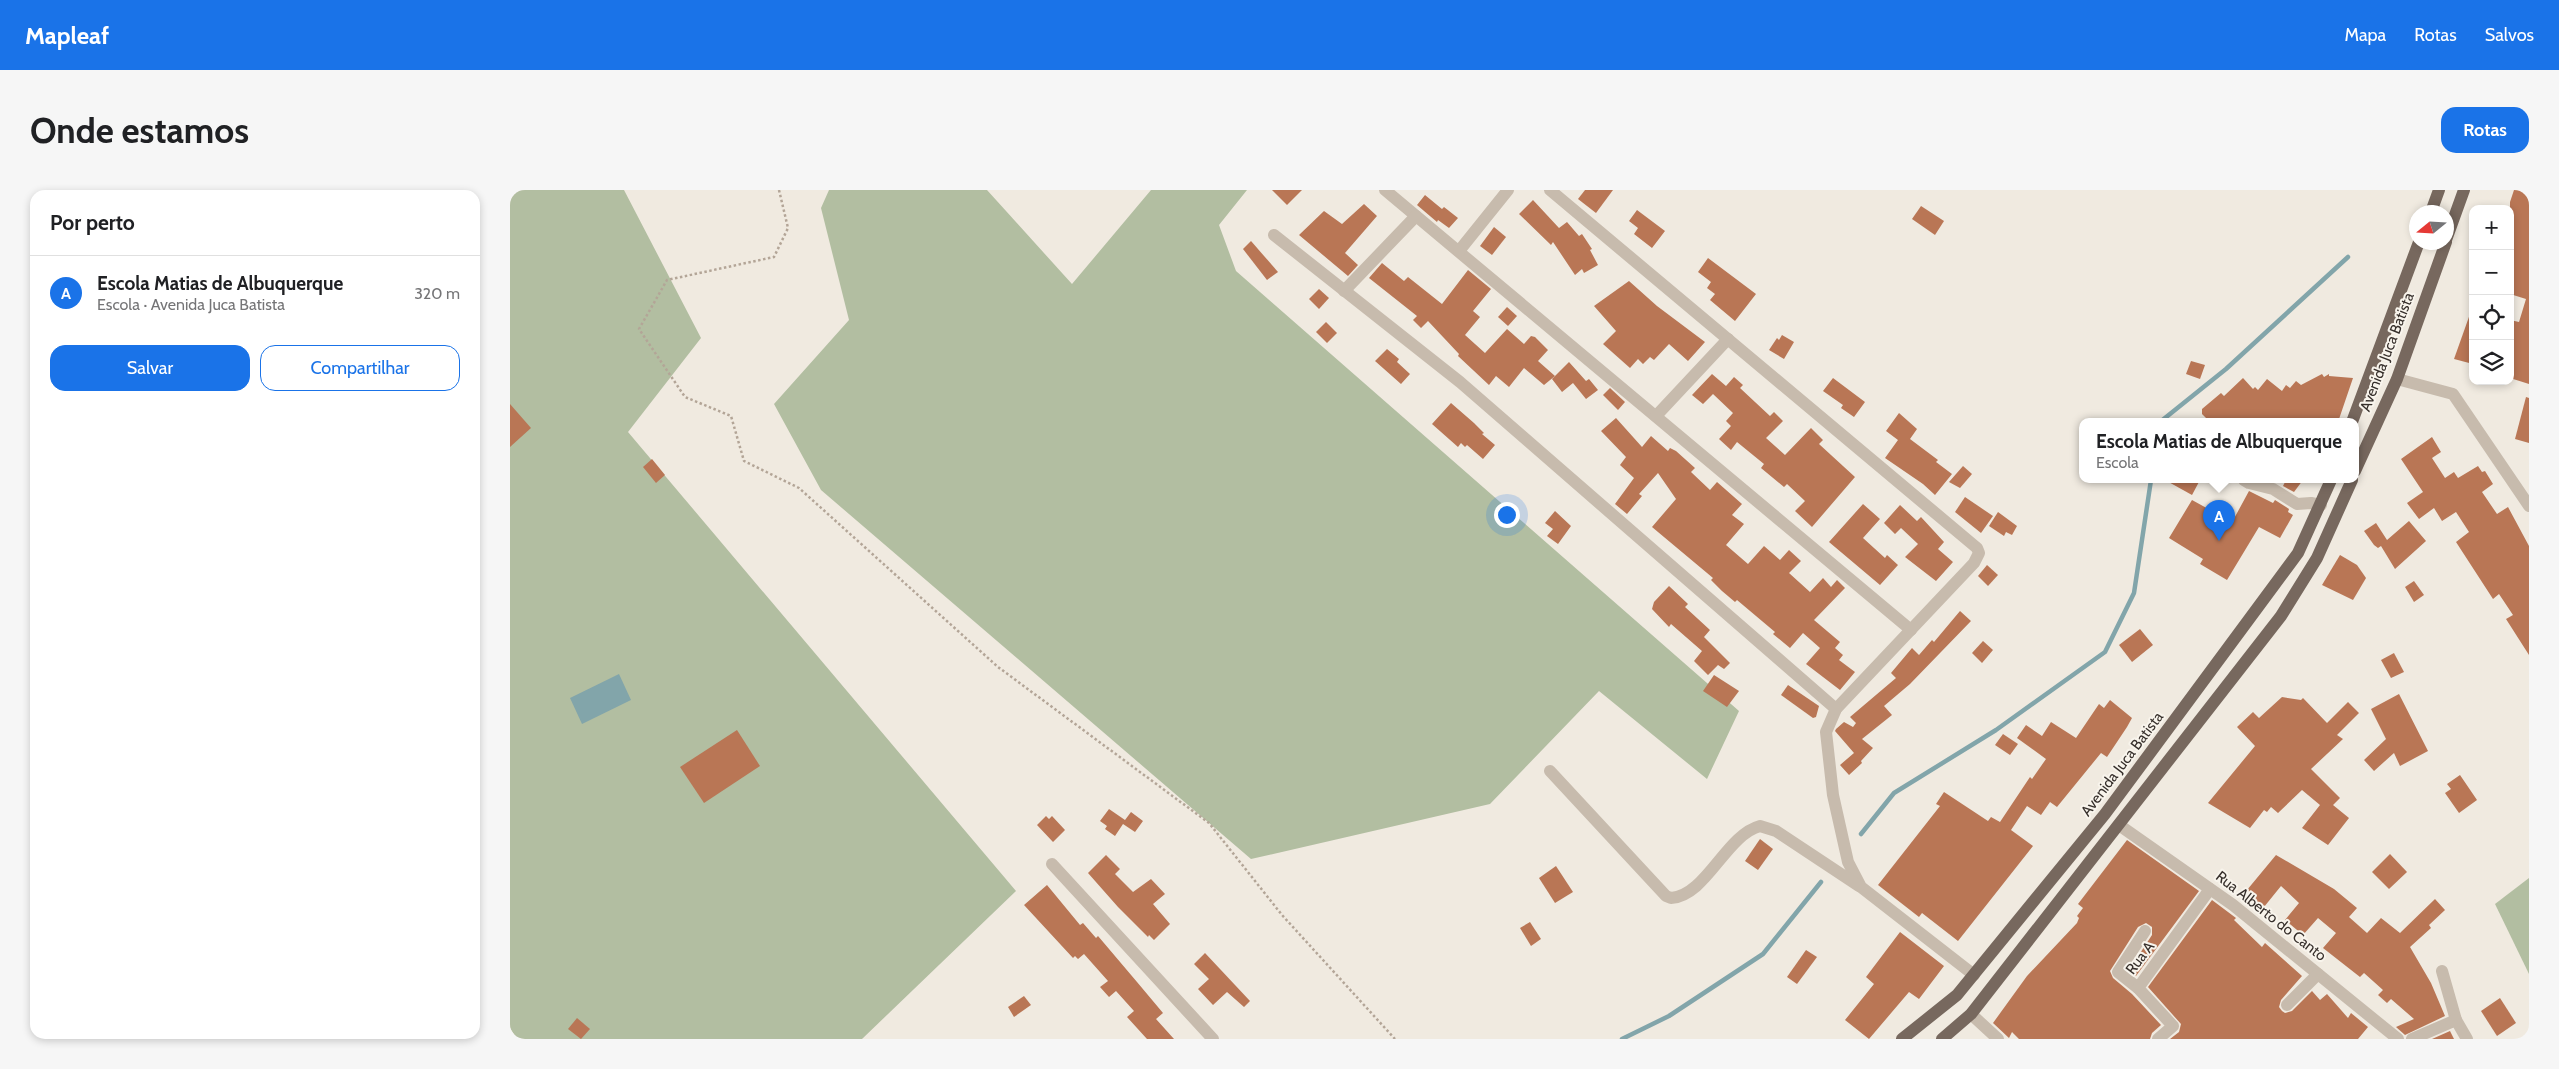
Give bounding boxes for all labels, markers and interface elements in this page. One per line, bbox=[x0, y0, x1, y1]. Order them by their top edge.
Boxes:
text: Mapleaf bbox=[25, 21, 109, 50]
text: Mapa bbox=[2344, 24, 2386, 46]
text: Rotas bbox=[2414, 24, 2457, 46]
text: Salvos bbox=[2485, 24, 2534, 46]
button: Rotas bbox=[2441, 107, 2529, 153]
text: Onde estamos bbox=[30, 109, 249, 152]
north arrow bbox=[2409, 205, 2454, 250]
map controls bbox=[2469, 205, 2514, 385]
button: + bbox=[2469, 205, 2514, 250]
text: Por perto bbox=[50, 210, 135, 235]
button: − bbox=[2469, 250, 2514, 295]
text: Escola Matias de Albuquerque bbox=[97, 272, 343, 295]
text: A bbox=[61, 284, 71, 303]
text: 320 m bbox=[414, 284, 460, 303]
street label: Avenida Juca Batista bbox=[2356, 289, 2418, 414]
text: Escola · Avenida Juca Batista bbox=[97, 295, 285, 314]
button: locate bbox=[2469, 295, 2514, 340]
button: layers bbox=[2469, 340, 2514, 385]
button: Salvar bbox=[50, 345, 250, 391]
button: Compartilhar bbox=[260, 345, 460, 391]
popup bbox=[2079, 418, 2359, 483]
text: Escola Matias de Albuquerque bbox=[2096, 430, 2342, 453]
text: Escola bbox=[2096, 453, 2139, 472]
pin: A bbox=[2203, 500, 2235, 541]
your location bbox=[1494, 502, 1520, 528]
street label: Avenida Juca Batista bbox=[2077, 708, 2167, 820]
street label: Rua Alberto do Canto bbox=[2212, 867, 2330, 965]
street label: Rua A bbox=[2122, 937, 2159, 978]

